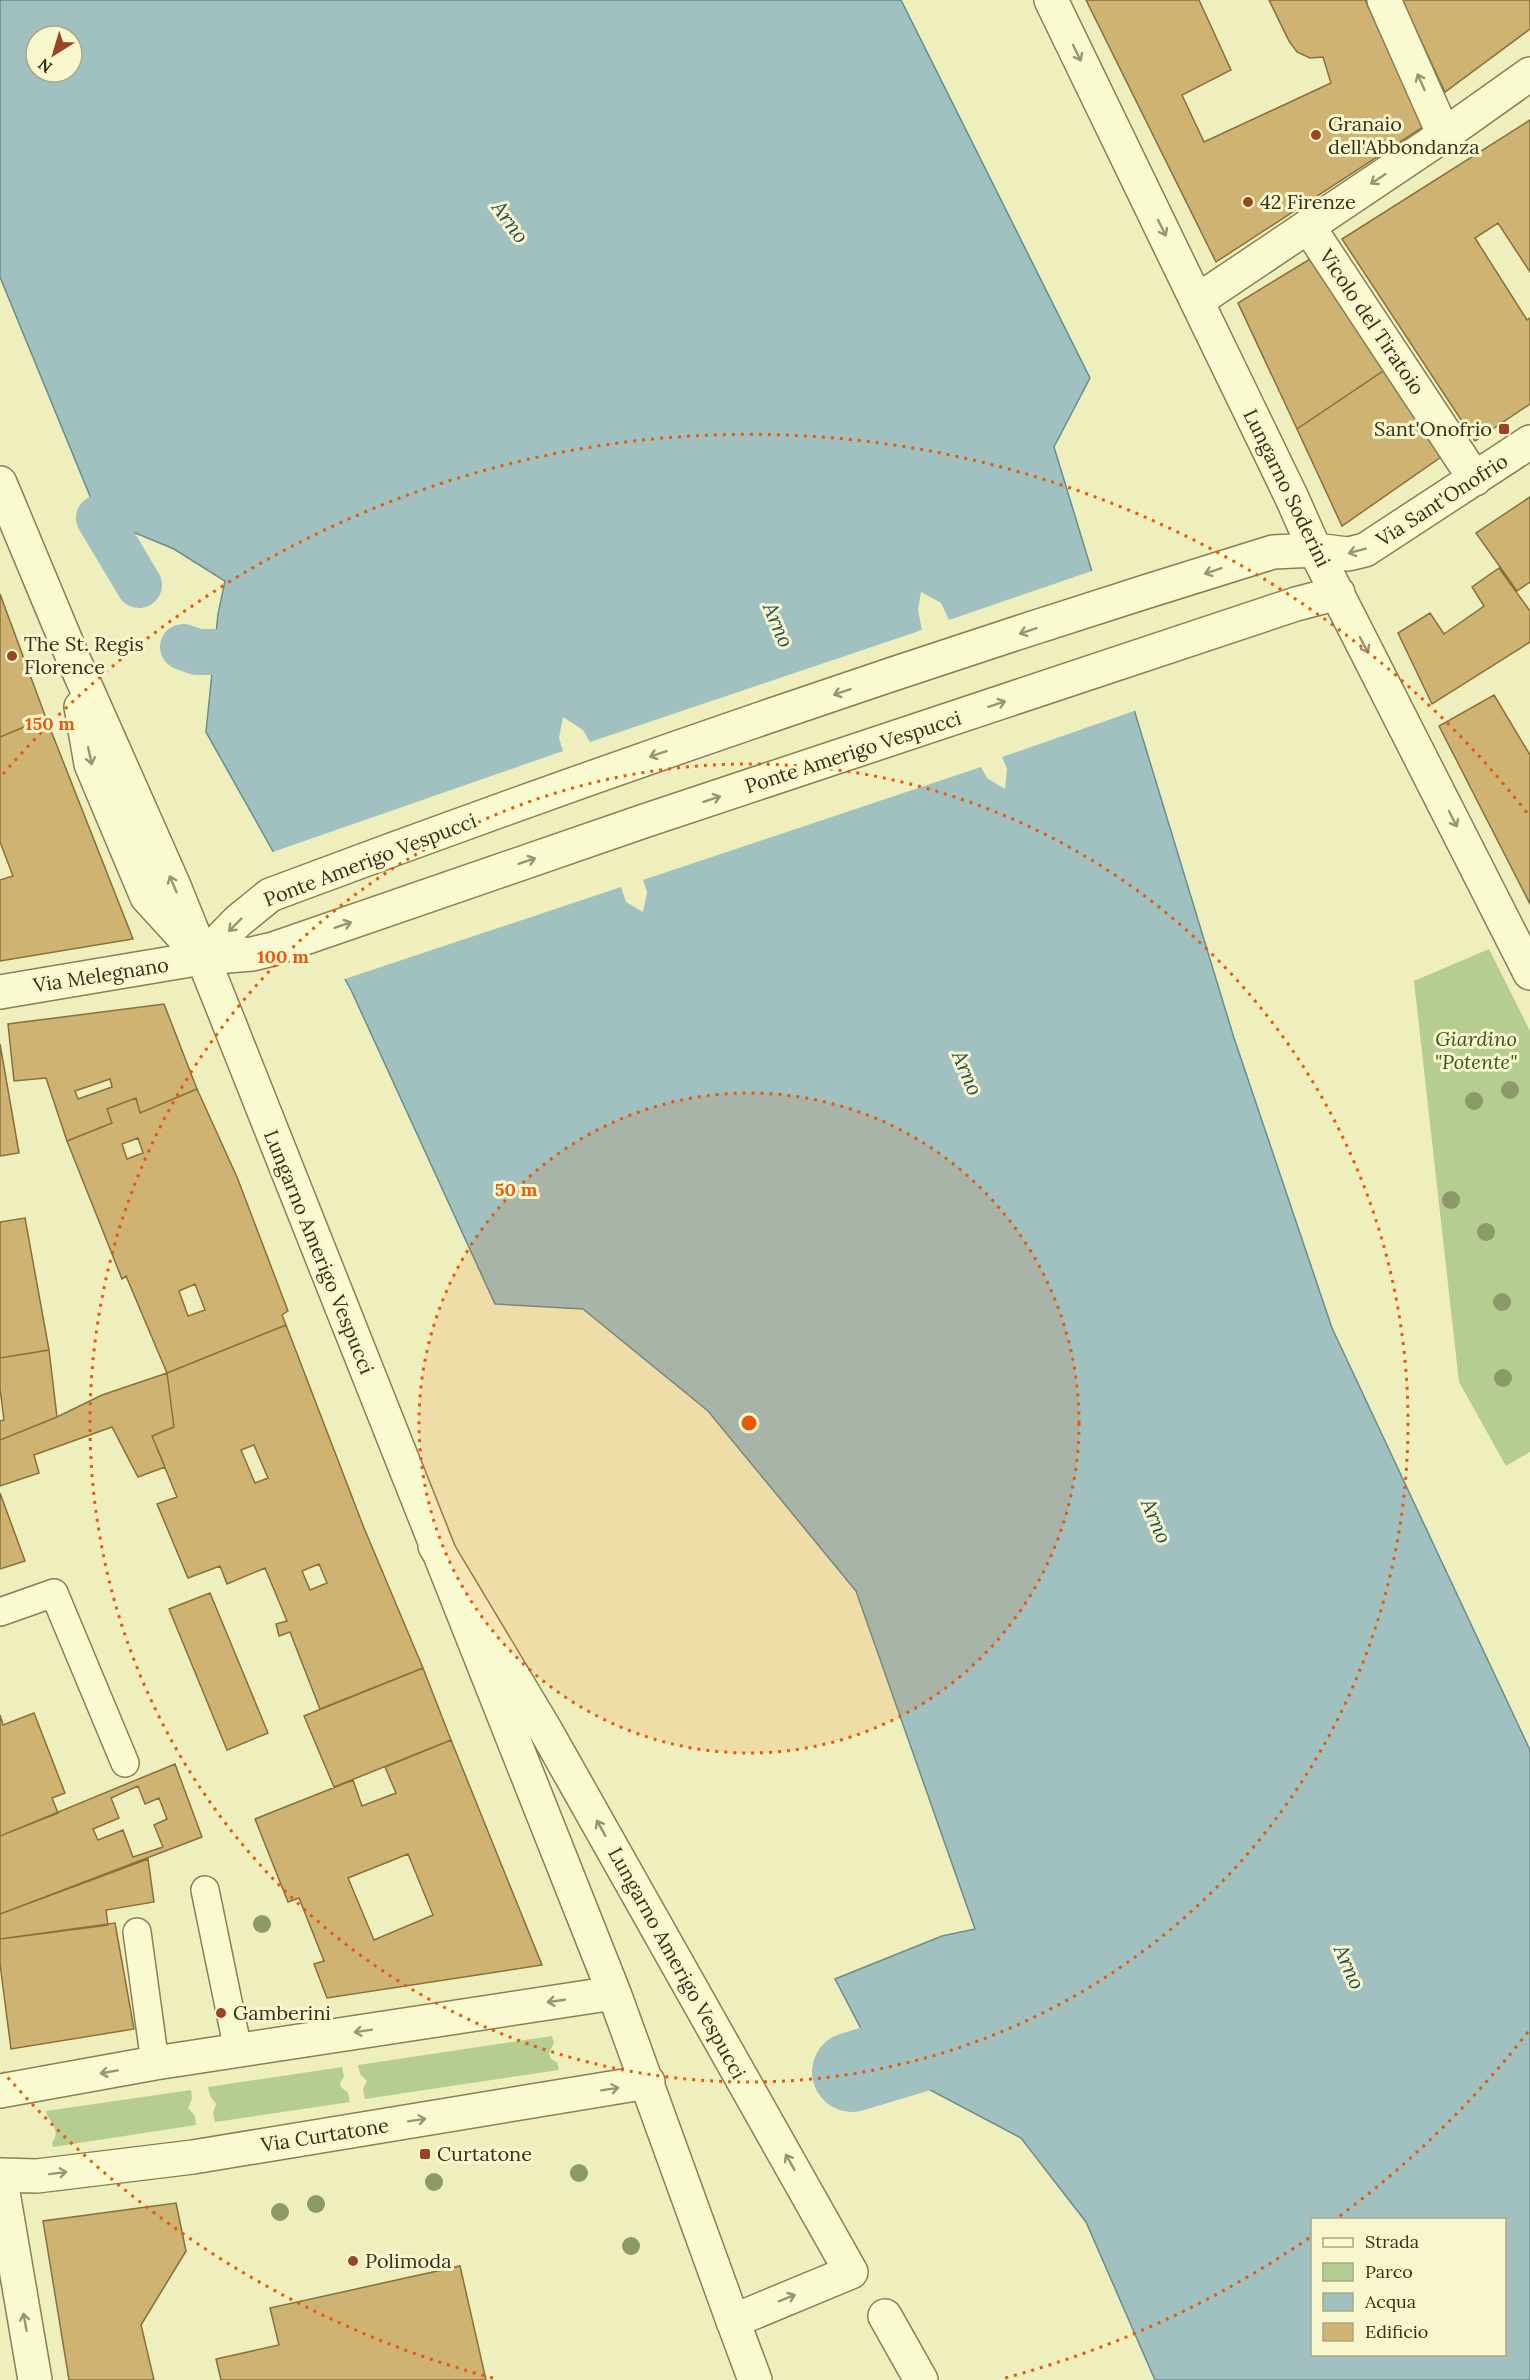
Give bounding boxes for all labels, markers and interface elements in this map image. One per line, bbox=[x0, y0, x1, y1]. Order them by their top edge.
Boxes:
north arrow bbox=[24, 24, 84, 84]
one-way arrow bbox=[1071, 43, 1083, 61]
text: N bbox=[34, 54, 56, 78]
one-way arrow bbox=[1414, 73, 1426, 91]
place label: Granaio dell'Abbondanza bbox=[1328, 111, 1479, 159]
marker: Granaio dell'Abbondanza bbox=[1309, 128, 1323, 142]
one-way arrow bbox=[1370, 174, 1387, 186]
place label: 42 Firenze bbox=[1260, 189, 1356, 214]
water label: Arno bbox=[485, 194, 535, 248]
marker: 42 Firenze bbox=[1241, 195, 1255, 209]
one-way arrow bbox=[1156, 219, 1168, 237]
street label: Vicolo del Tiratoio bbox=[1314, 243, 1430, 399]
street label: Lungarno Soderini bbox=[1238, 405, 1337, 571]
place label: Sant'Onofrio bbox=[1374, 416, 1492, 441]
marker: Sant'Onofrio bbox=[1497, 422, 1511, 436]
street label: Via Sant'Onofrio bbox=[1370, 448, 1512, 552]
one-way arrow bbox=[1348, 546, 1367, 558]
one-way arrow bbox=[1204, 566, 1223, 577]
water label: Arno bbox=[757, 597, 800, 651]
one-way arrow bbox=[1019, 626, 1038, 637]
place label: The St. Regis Florence bbox=[24, 631, 144, 679]
one-way arrow bbox=[1359, 636, 1370, 654]
marker: The St. Regis Florence bbox=[5, 649, 19, 663]
one-way arrow bbox=[833, 687, 852, 698]
one-way arrow bbox=[987, 698, 1006, 709]
street label: Ponte Amerigo Vespucci bbox=[742, 705, 964, 798]
text: 150 m bbox=[25, 712, 75, 735]
one-way arrow bbox=[85, 746, 96, 766]
one-way arrow bbox=[649, 749, 668, 760]
one-way arrow bbox=[702, 792, 721, 803]
street label: Ponte Amerigo Vespucci bbox=[260, 807, 480, 912]
one-way arrow bbox=[1447, 810, 1459, 827]
one-way arrow bbox=[517, 855, 536, 866]
one-way arrow bbox=[167, 876, 178, 894]
one-way arrow bbox=[227, 917, 242, 932]
one-way arrow bbox=[333, 919, 352, 930]
text: 100 m bbox=[257, 945, 309, 968]
street label: Via Melegnano bbox=[30, 951, 170, 998]
park label: Giardino "Potente" bbox=[1435, 1026, 1517, 1074]
water label: Arno bbox=[946, 1045, 989, 1099]
street label: Lungarno Amerigo Vespucci bbox=[259, 1126, 380, 1378]
text: 50 m bbox=[495, 1178, 538, 1201]
centre of rings bbox=[739, 1413, 759, 1433]
water label: Arno bbox=[1135, 1493, 1178, 1547]
one-way arrow bbox=[595, 1820, 607, 1837]
street label: Lungarno Amerigo Vespucci bbox=[603, 1842, 752, 2083]
water label: Arno bbox=[1327, 1939, 1371, 1994]
one-way arrow bbox=[547, 1996, 567, 2007]
place label: Gamberini bbox=[233, 2000, 331, 2025]
marker: Gamberini bbox=[214, 2006, 228, 2020]
one-way arrow bbox=[354, 2026, 374, 2037]
one-way arrow bbox=[99, 2067, 119, 2078]
one-way arrow bbox=[599, 2083, 619, 2094]
street label: Via Curtatone bbox=[258, 2112, 391, 2157]
one-way arrow bbox=[407, 2114, 427, 2125]
place label: Curtatone bbox=[437, 2141, 532, 2166]
marker: Curtatone bbox=[418, 2147, 432, 2161]
one-way arrow bbox=[784, 2154, 795, 2172]
one-way arrow bbox=[48, 2168, 68, 2179]
legend bbox=[1311, 2218, 1506, 2356]
text: Strada bbox=[1365, 2230, 1419, 2253]
place label: Polimoda bbox=[365, 2248, 452, 2273]
marker: Polimoda bbox=[346, 2254, 360, 2268]
text: Parco bbox=[1365, 2260, 1413, 2283]
text: Acqua bbox=[1364, 2290, 1416, 2313]
one-way arrow bbox=[777, 2292, 796, 2303]
one-way arrow bbox=[19, 2313, 30, 2333]
text: Edificio bbox=[1365, 2320, 1428, 2343]

